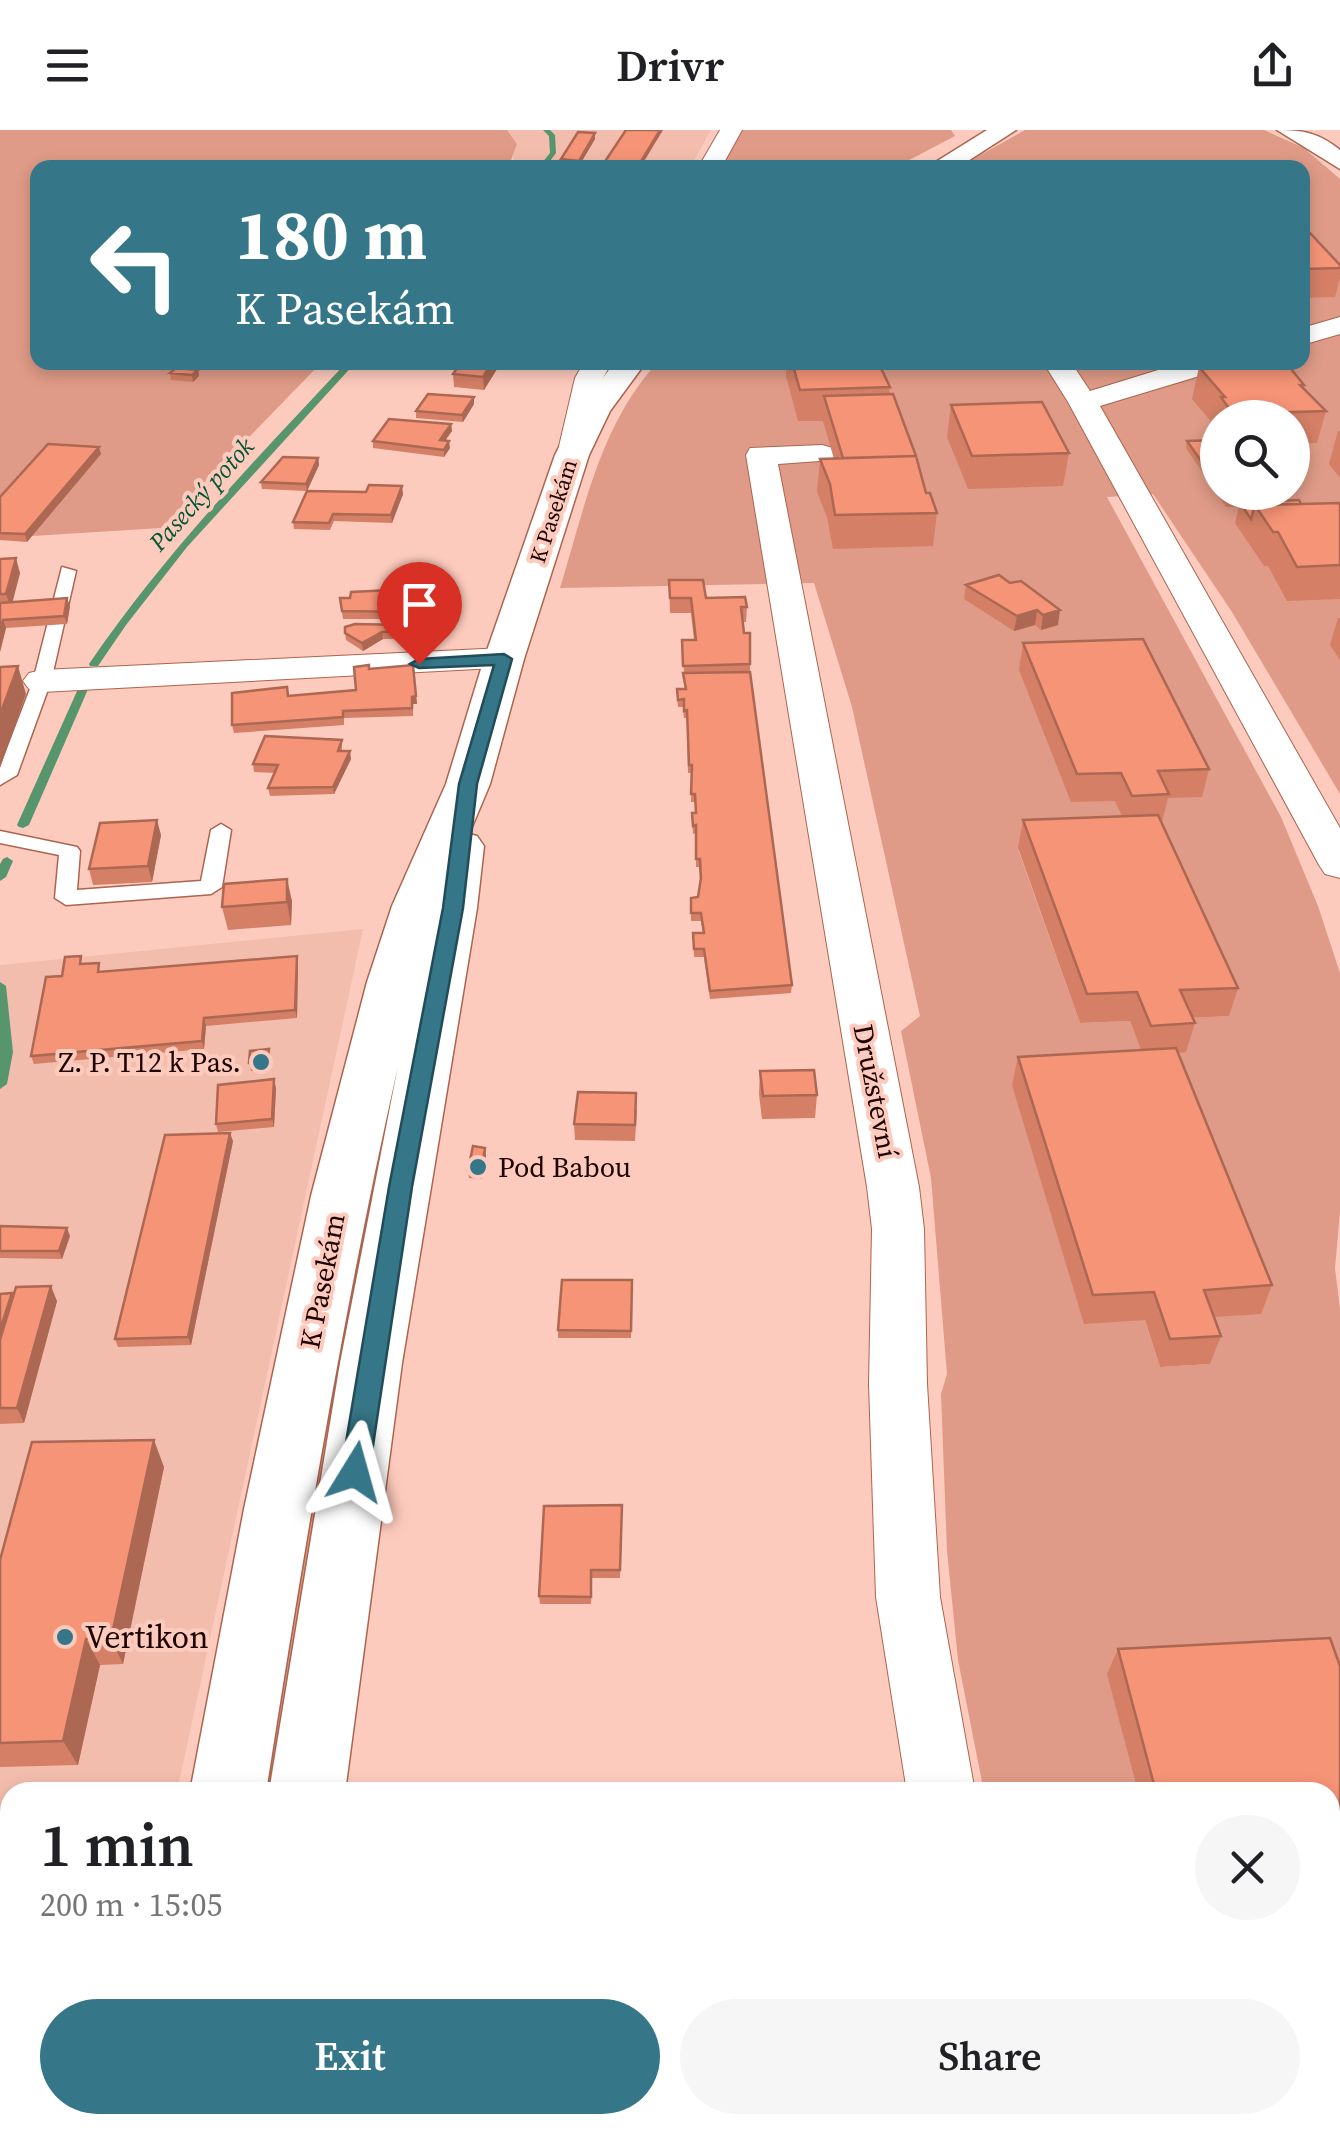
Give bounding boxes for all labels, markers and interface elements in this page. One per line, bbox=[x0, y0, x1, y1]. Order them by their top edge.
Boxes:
text: Drivr bbox=[616, 34, 724, 96]
icon: menu bbox=[40, 38, 95, 93]
icon: share bbox=[1245, 38, 1300, 93]
text: 180 m bbox=[235, 186, 427, 282]
icon: left bbox=[70, 200, 200, 330]
text: K Pasekám bbox=[235, 277, 455, 339]
map controls bbox=[1200, 400, 1310, 510]
button: search bbox=[1200, 400, 1310, 510]
water label: Pasecký potok bbox=[140, 430, 261, 559]
street label: K Pasekám bbox=[522, 455, 584, 567]
pin bbox=[377, 562, 462, 665]
icon: arrive bbox=[392, 577, 447, 632]
street label: Družstevní bbox=[844, 1021, 908, 1161]
place label: Z. P. T12 k Pas. bbox=[59, 1043, 241, 1081]
marker: Z. P. T12 k Pas. bbox=[250, 1051, 272, 1073]
place label: Pod Babou bbox=[498, 1148, 631, 1186]
marker: Pod Babou bbox=[467, 1156, 489, 1178]
street label: K Pasekám bbox=[290, 1210, 354, 1352]
position arrow bbox=[303, 1420, 407, 1524]
place label: Vertikon bbox=[85, 1615, 209, 1659]
marker: Vertikon bbox=[54, 1626, 76, 1648]
text: 1 min bbox=[40, 1804, 194, 1886]
button: close bbox=[1195, 1815, 1300, 1920]
text: 200 m · 15:05 bbox=[40, 1883, 222, 1927]
button: Exit bbox=[40, 1999, 660, 2114]
button: Share bbox=[680, 1999, 1300, 2114]

